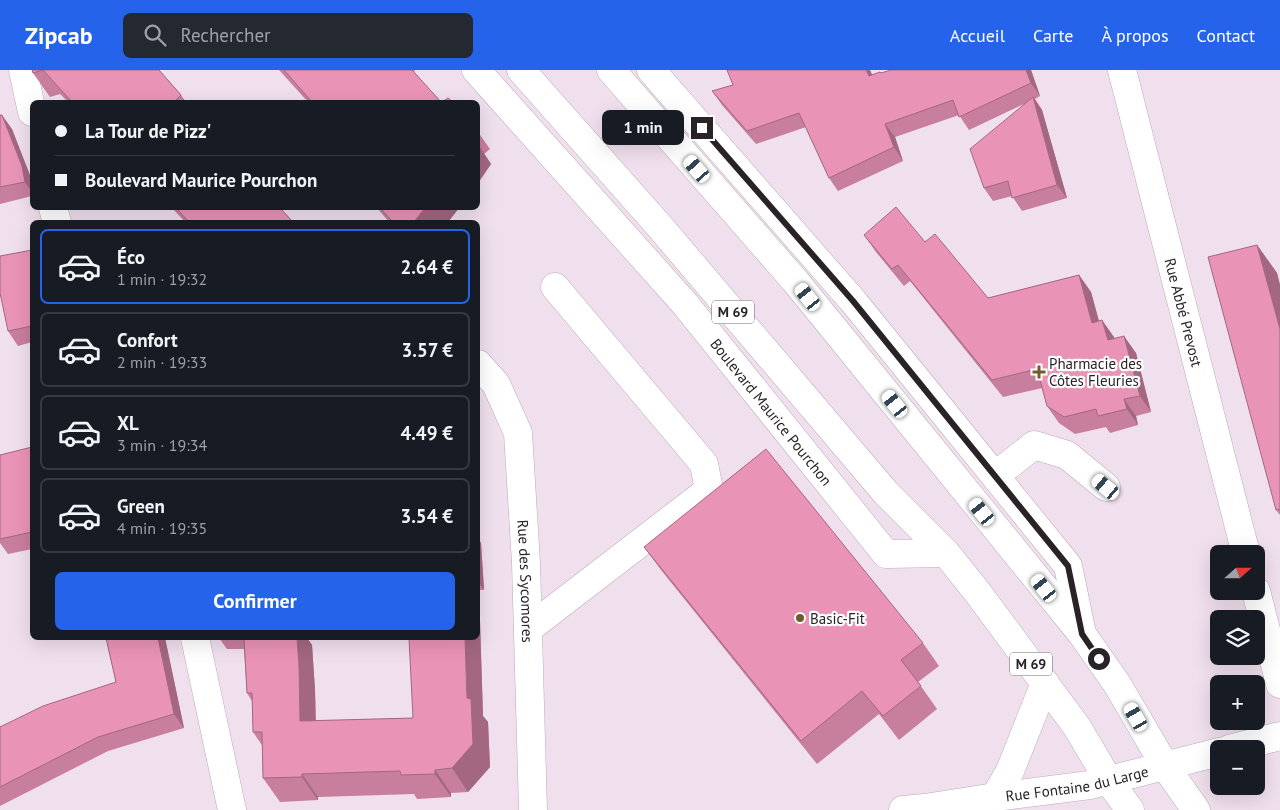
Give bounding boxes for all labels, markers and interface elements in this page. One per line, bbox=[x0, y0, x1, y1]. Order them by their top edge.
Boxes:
search box bbox=[123, 13, 473, 58]
text: Zipcab bbox=[25, 20, 93, 51]
icon: search bbox=[141, 21, 169, 49]
text: Rechercher bbox=[181, 23, 271, 47]
text: Accueil bbox=[950, 24, 1005, 47]
text: Carte bbox=[1033, 24, 1074, 47]
text: À propos bbox=[1102, 24, 1169, 47]
text: Contact bbox=[1197, 24, 1255, 47]
callout: 1 min bbox=[602, 110, 684, 146]
text: 1 min bbox=[623, 117, 663, 137]
route end bbox=[691, 117, 713, 139]
text: La Tour de Pizz' bbox=[85, 119, 211, 143]
car bbox=[681, 153, 712, 185]
text: Boulevard Maurice Pourchon bbox=[85, 168, 317, 192]
icon: car bbox=[57, 244, 102, 289]
text: Éco bbox=[117, 245, 145, 269]
text: 2.64 € bbox=[400, 255, 453, 279]
street label: Rue Abbé Prevost bbox=[1161, 256, 1207, 369]
text: 1 min · 19:32 bbox=[117, 269, 207, 289]
car bbox=[792, 281, 823, 313]
road number: M 69 bbox=[712, 300, 754, 323]
icon: car bbox=[57, 327, 102, 372]
text: Confort bbox=[117, 328, 178, 352]
street label: Boulevard Maurice Pourchon bbox=[707, 334, 837, 489]
text: 3.57 € bbox=[401, 338, 453, 362]
text: 2 min · 19:33 bbox=[117, 352, 207, 372]
place label: Pharmacie des Côtes Fleuries bbox=[1049, 354, 1142, 390]
marker: Pharmacie des Côtes Fleuries bbox=[1033, 366, 1045, 378]
car bbox=[879, 388, 910, 420]
icon: car bbox=[57, 410, 102, 455]
text: XL bbox=[117, 411, 139, 435]
text: 4.49 € bbox=[400, 421, 453, 445]
text: 3 min · 19:34 bbox=[117, 435, 207, 455]
car bbox=[1089, 472, 1122, 502]
icon: car bbox=[57, 493, 102, 538]
text: Green bbox=[117, 494, 165, 518]
car bbox=[966, 496, 997, 528]
text: 3.54 € bbox=[400, 504, 453, 528]
text: 4 min · 19:35 bbox=[117, 518, 207, 538]
street label: Rue des Sycomores bbox=[514, 519, 538, 643]
north arrow bbox=[1210, 545, 1265, 600]
map controls bbox=[1210, 545, 1265, 795]
button: Confirmer bbox=[55, 572, 455, 630]
car bbox=[1028, 572, 1059, 604]
place label: Basic-Fit bbox=[810, 609, 865, 628]
button: layers bbox=[1210, 610, 1265, 665]
marker: Basic-Fit bbox=[794, 612, 806, 624]
route start bbox=[1088, 648, 1110, 670]
road number: M 69 bbox=[1010, 652, 1052, 676]
button: + bbox=[1210, 675, 1265, 730]
car bbox=[1122, 700, 1149, 734]
button: − bbox=[1210, 740, 1265, 795]
street label: Rue Fontaine du Large bbox=[1004, 761, 1150, 805]

